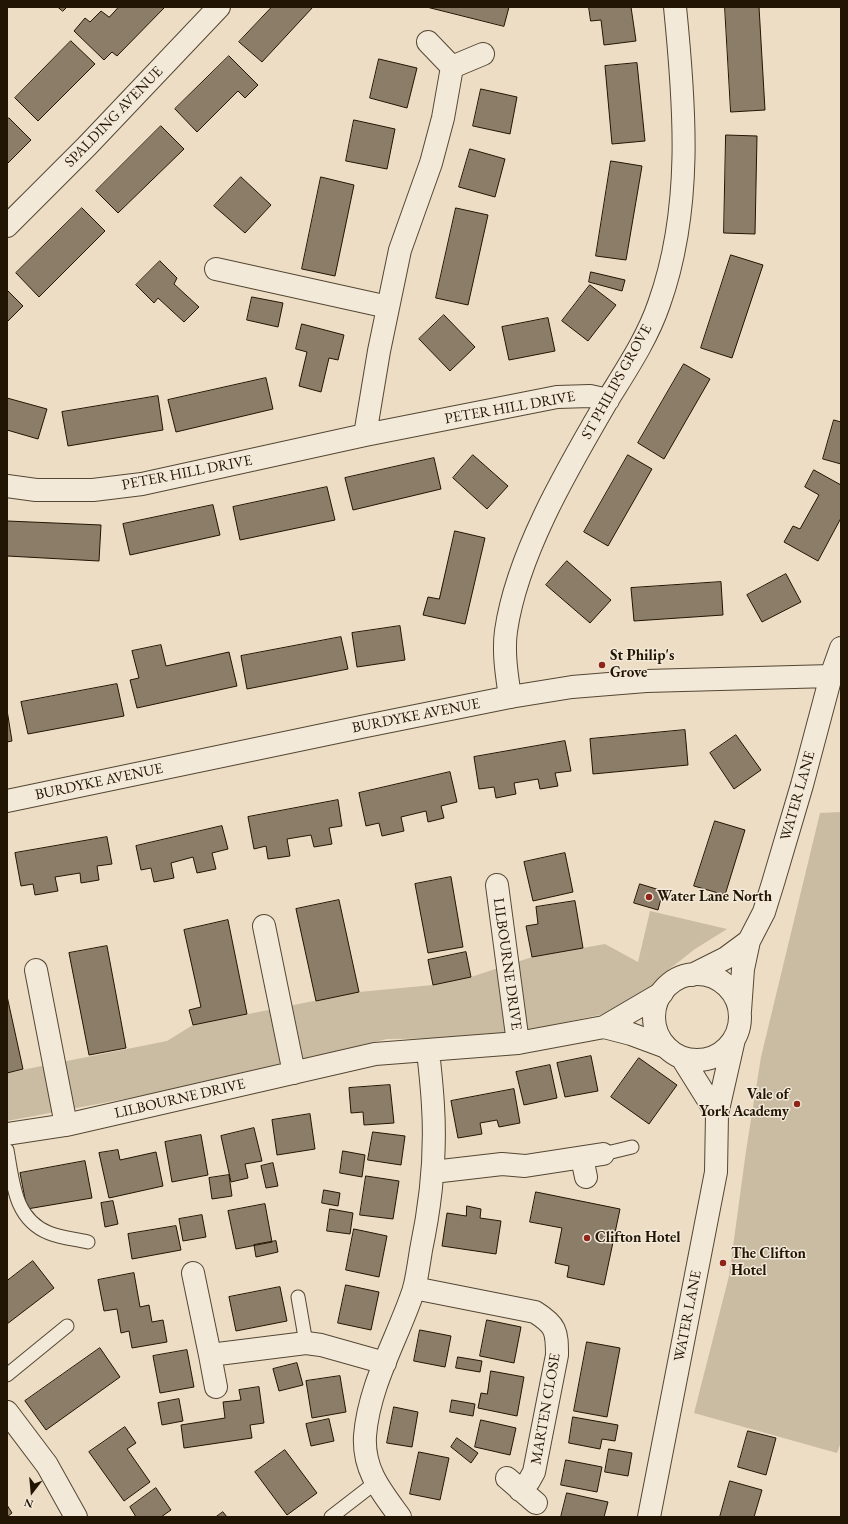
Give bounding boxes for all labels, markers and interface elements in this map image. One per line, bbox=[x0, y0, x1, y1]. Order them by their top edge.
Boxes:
street label: SPALDING AVENUE bbox=[61, 63, 167, 171]
street label: ST PHILIPS GROVE bbox=[578, 321, 656, 443]
street label: PETER HILL DRIVE bbox=[443, 388, 577, 428]
street label: PETER HILL DRIVE bbox=[120, 452, 254, 494]
place label: St Philip's Grove bbox=[610, 647, 674, 682]
marker: St Philip's Grove bbox=[597, 660, 607, 670]
street label: BURDYKE AVENUE bbox=[350, 695, 482, 737]
street label: WATER LANE bbox=[777, 749, 819, 843]
street label: BURDYKE AVENUE bbox=[33, 760, 165, 804]
place label: Water Lane North bbox=[657, 888, 772, 906]
marker: Water Lane North bbox=[644, 892, 654, 902]
street label: LILBOURNE DRIVE bbox=[489, 897, 525, 1031]
street label: LILBOURNE DRIVE bbox=[113, 1075, 247, 1123]
place label: Vale of York Academy bbox=[699, 1086, 789, 1121]
marker: Vale of York Academy bbox=[792, 1099, 802, 1109]
place label: Clifton Hotel bbox=[595, 1229, 681, 1247]
marker: Clifton Hotel bbox=[582, 1233, 592, 1243]
place label: The Clifton Hotel bbox=[731, 1245, 806, 1280]
marker: The Clifton Hotel bbox=[718, 1258, 728, 1268]
street label: WATER LANE bbox=[670, 1269, 706, 1363]
street label: MARTEN CLOSE bbox=[527, 1352, 565, 1466]
north arrow bbox=[12, 1472, 52, 1512]
text: N bbox=[22, 1496, 35, 1511]

